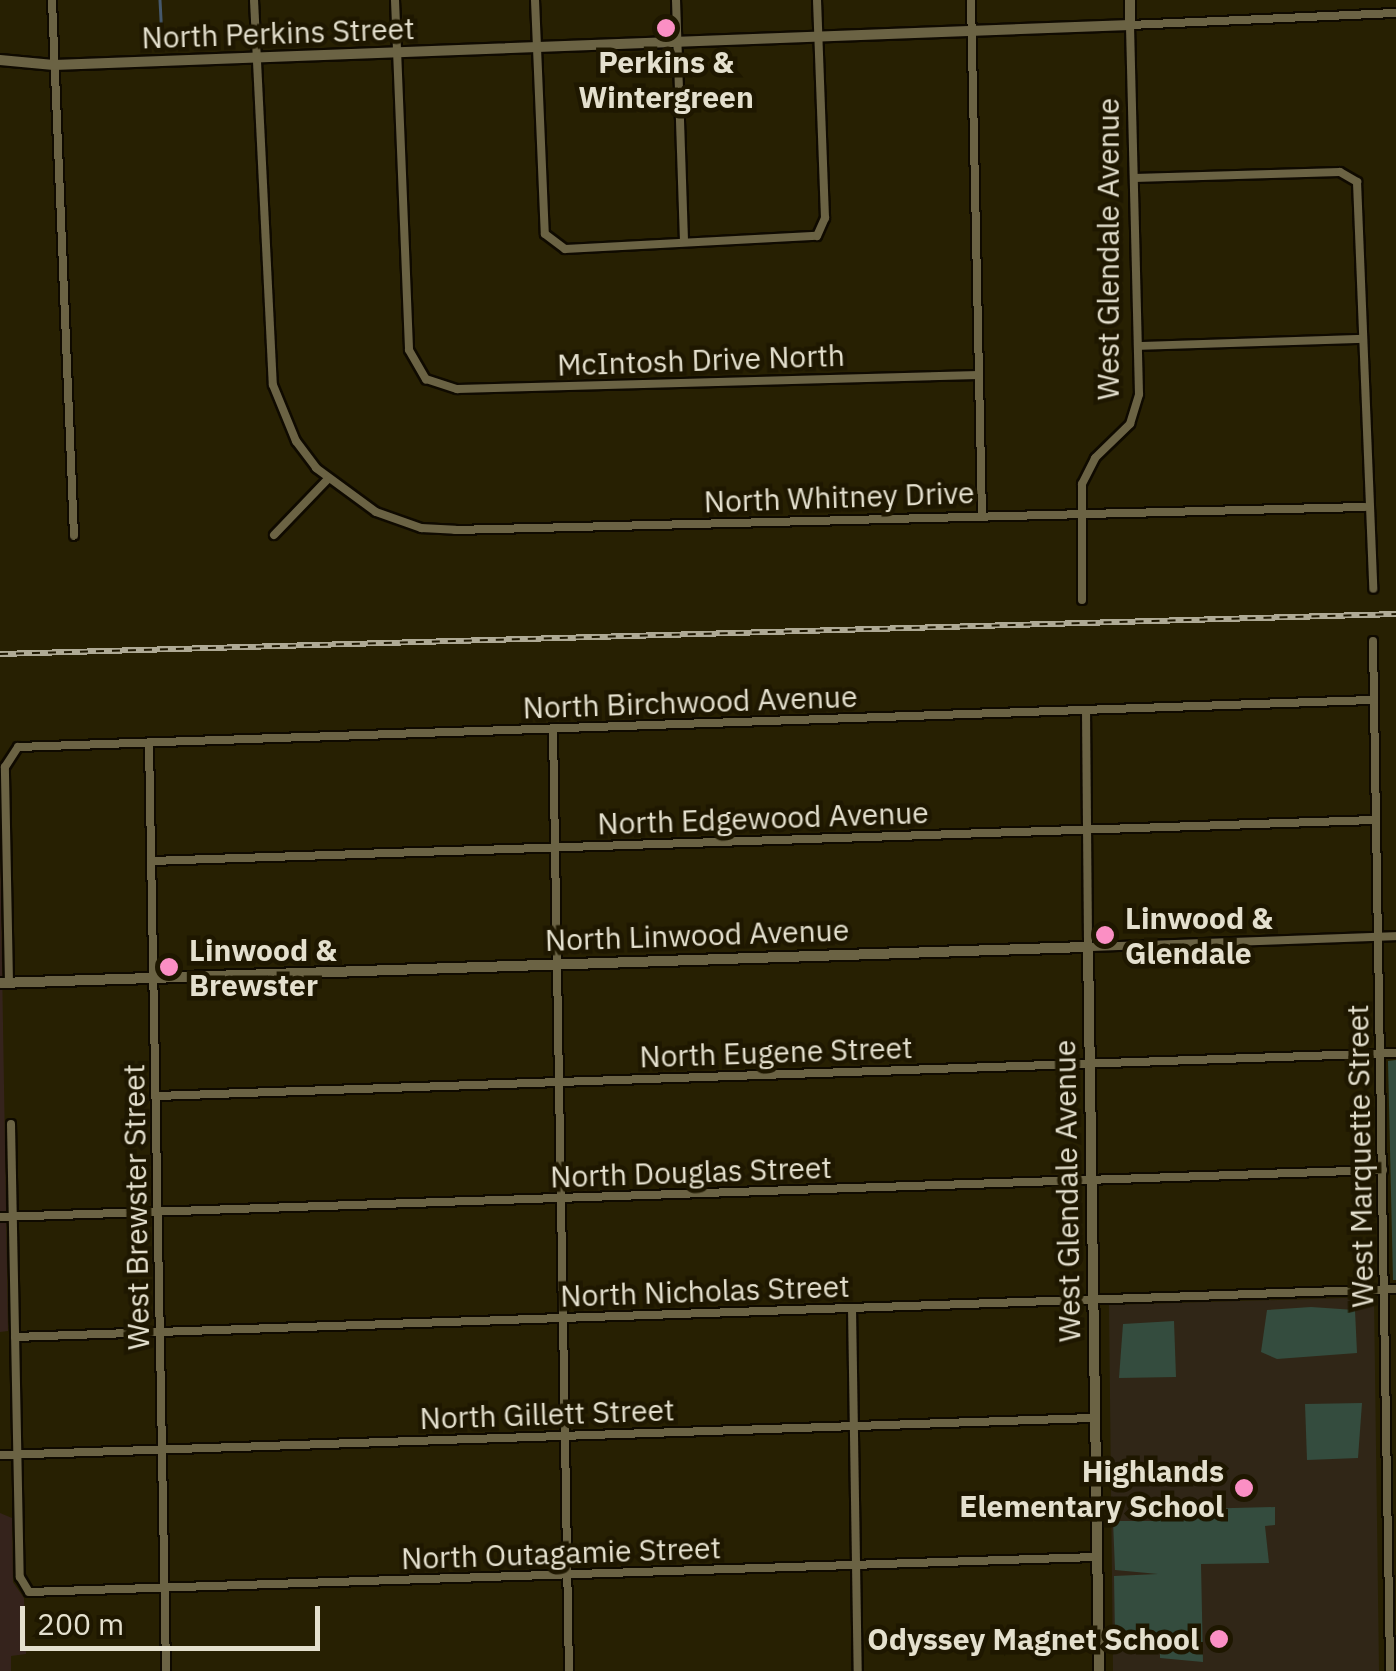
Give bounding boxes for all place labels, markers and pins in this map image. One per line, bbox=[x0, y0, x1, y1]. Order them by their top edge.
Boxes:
marker: Perkins & Wintergreen bbox=[655, 17, 677, 39]
place label: Perkins & Wintergreen bbox=[578, 44, 754, 114]
place label: Linwood & Glendale bbox=[1125, 900, 1273, 970]
marker: Linwood & Glendale bbox=[1094, 924, 1116, 946]
place label: Linwood & Brewster bbox=[189, 932, 337, 1002]
marker: Linwood & Brewster bbox=[158, 956, 180, 978]
place label: Highlands Elementary School bbox=[959, 1453, 1224, 1524]
marker: Highlands Elementary School bbox=[1233, 1477, 1255, 1499]
place label: Odyssey Magnet School bbox=[867, 1621, 1199, 1657]
marker: Odyssey Magnet School bbox=[1208, 1628, 1230, 1650]

